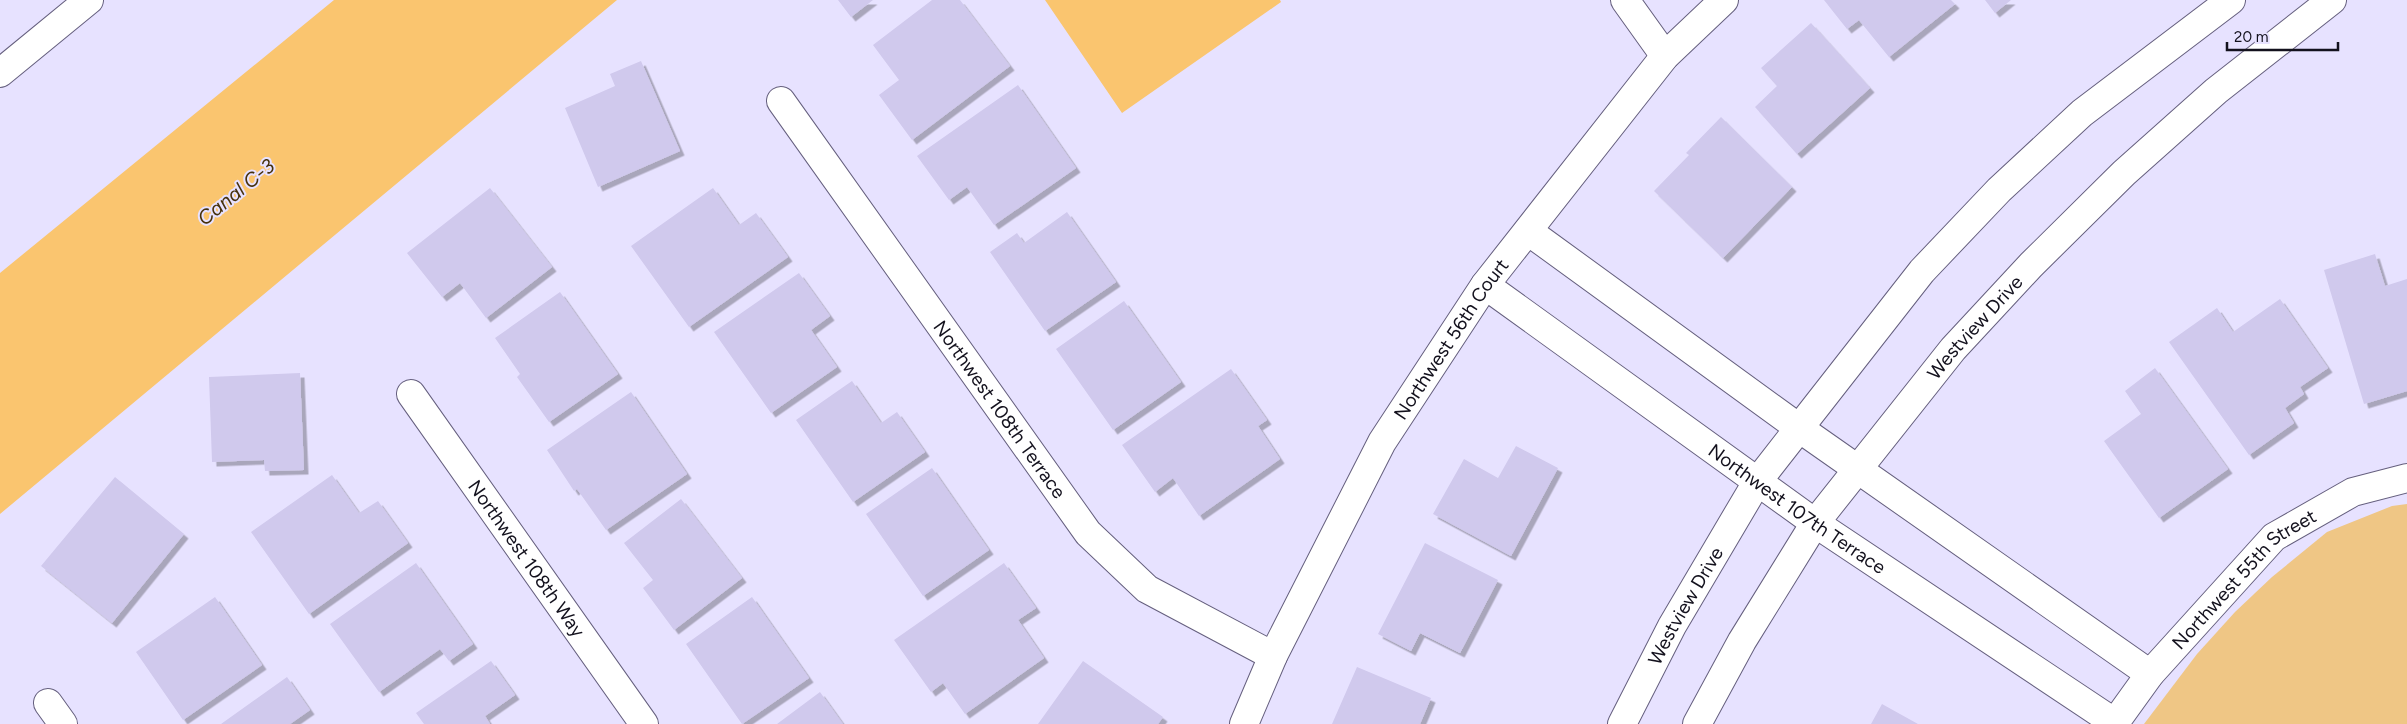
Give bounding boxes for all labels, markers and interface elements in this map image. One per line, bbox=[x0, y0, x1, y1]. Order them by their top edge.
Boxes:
scale bar bbox=[2227, 20, 2338, 52]
text: 20 m bbox=[2234, 28, 2268, 46]
water label: Canal C-3 bbox=[193, 154, 279, 230]
street label: Northwest 56th Court bbox=[1389, 254, 1513, 424]
street label: Westview Drive bbox=[1922, 270, 2027, 384]
street label: Northwest 108th Terrace bbox=[929, 316, 1071, 503]
street label: Northwest 107th Terrace bbox=[1704, 438, 1890, 578]
street label: Northwest 108th Way bbox=[464, 475, 590, 641]
street label: Northwest 55th Street bbox=[2167, 504, 2320, 654]
street label: Westview Drive bbox=[1643, 543, 1728, 669]

